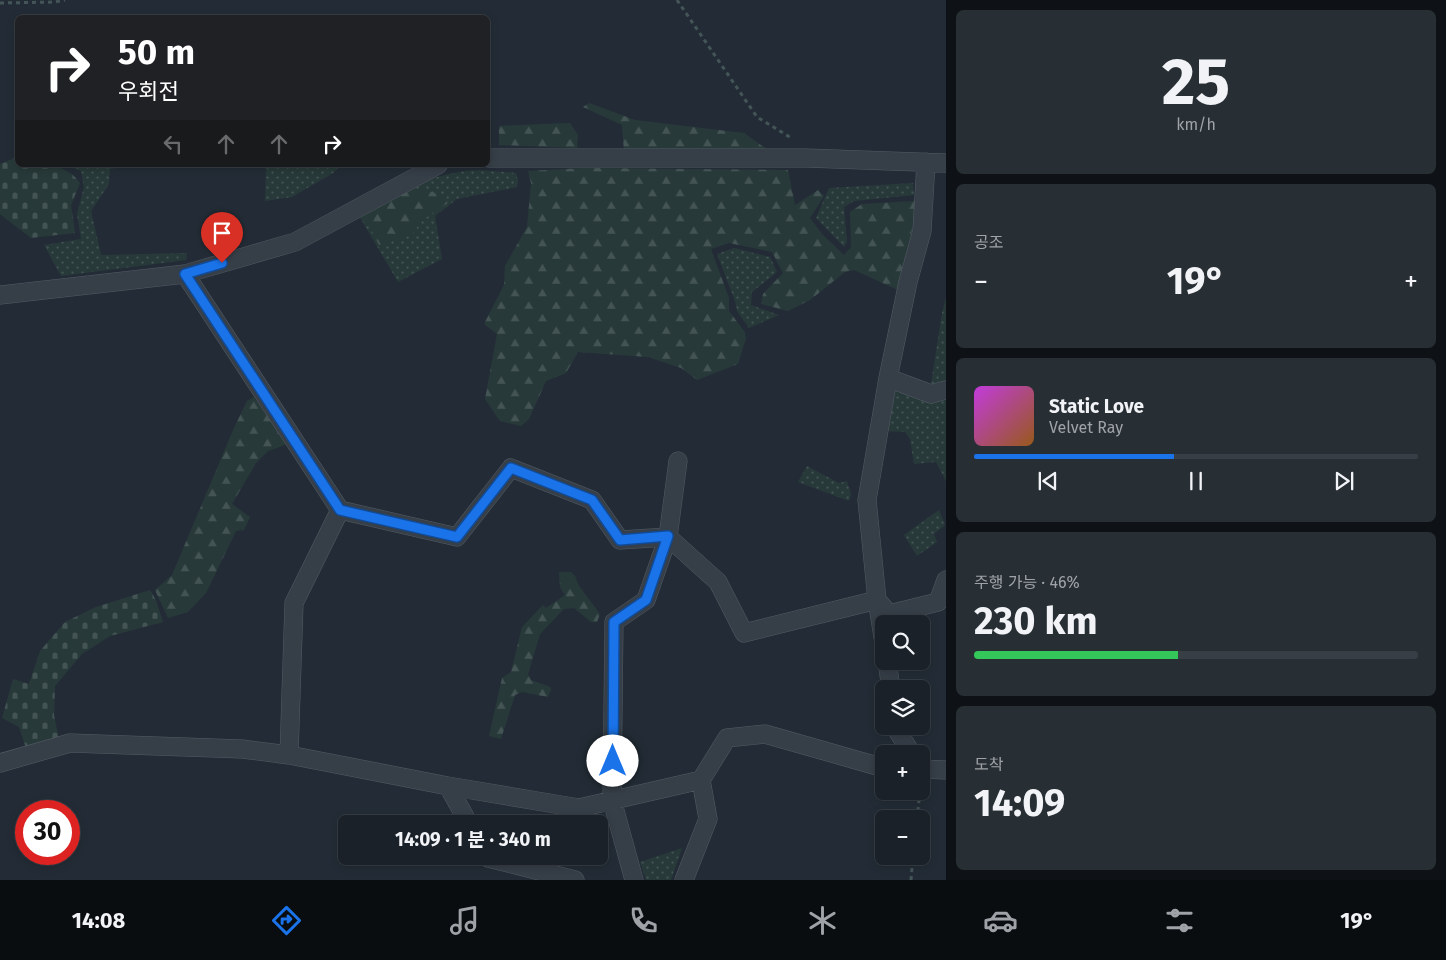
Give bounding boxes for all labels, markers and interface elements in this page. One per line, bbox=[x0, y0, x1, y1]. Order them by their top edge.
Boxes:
text: 50 m bbox=[118, 31, 195, 73]
icon: right bbox=[35, 35, 100, 100]
text: 25 bbox=[1162, 43, 1230, 121]
text: 우회전 bbox=[118, 78, 179, 105]
text: km/h bbox=[1176, 115, 1216, 134]
icon: left bbox=[159, 130, 187, 158]
icon: ahead bbox=[212, 130, 240, 158]
icon: ahead bbox=[265, 130, 293, 158]
icon: right bbox=[318, 130, 346, 158]
pin bbox=[201, 212, 243, 263]
icon: arrive bbox=[208, 219, 236, 247]
text: 공조 bbox=[974, 233, 1003, 252]
text: 19° bbox=[1167, 258, 1225, 304]
text: − bbox=[974, 265, 988, 298]
text: + bbox=[1404, 265, 1418, 298]
text: Static Love bbox=[1049, 395, 1144, 418]
text: Velvet Ray bbox=[1049, 418, 1123, 437]
icon: previous bbox=[1034, 467, 1062, 495]
icon: pause bbox=[1182, 467, 1210, 495]
icon: next bbox=[1330, 467, 1358, 495]
text: 주행 가능 · 46% bbox=[974, 573, 1080, 592]
text: 230 km bbox=[974, 598, 1098, 644]
map controls bbox=[875, 615, 930, 865]
button: search bbox=[875, 615, 930, 670]
button: layers bbox=[875, 680, 930, 735]
position arrow bbox=[586, 734, 638, 786]
button: + bbox=[875, 745, 930, 800]
text: 도착 bbox=[974, 755, 1003, 774]
text: 14:09 bbox=[974, 780, 1065, 826]
speed limit sign: 30 bbox=[15, 800, 80, 865]
button: − bbox=[875, 810, 930, 865]
text: 14:09 · 1 분 · 340 m bbox=[395, 828, 551, 851]
icon: directions bbox=[269, 903, 304, 938]
icon: music bbox=[447, 903, 482, 938]
icon: phone bbox=[626, 903, 661, 938]
icon: climate bbox=[805, 903, 840, 938]
icon: car bbox=[983, 903, 1018, 938]
icon: filters bbox=[1162, 903, 1197, 938]
text: 14:08 bbox=[72, 907, 125, 934]
text: 19° bbox=[1340, 907, 1374, 934]

